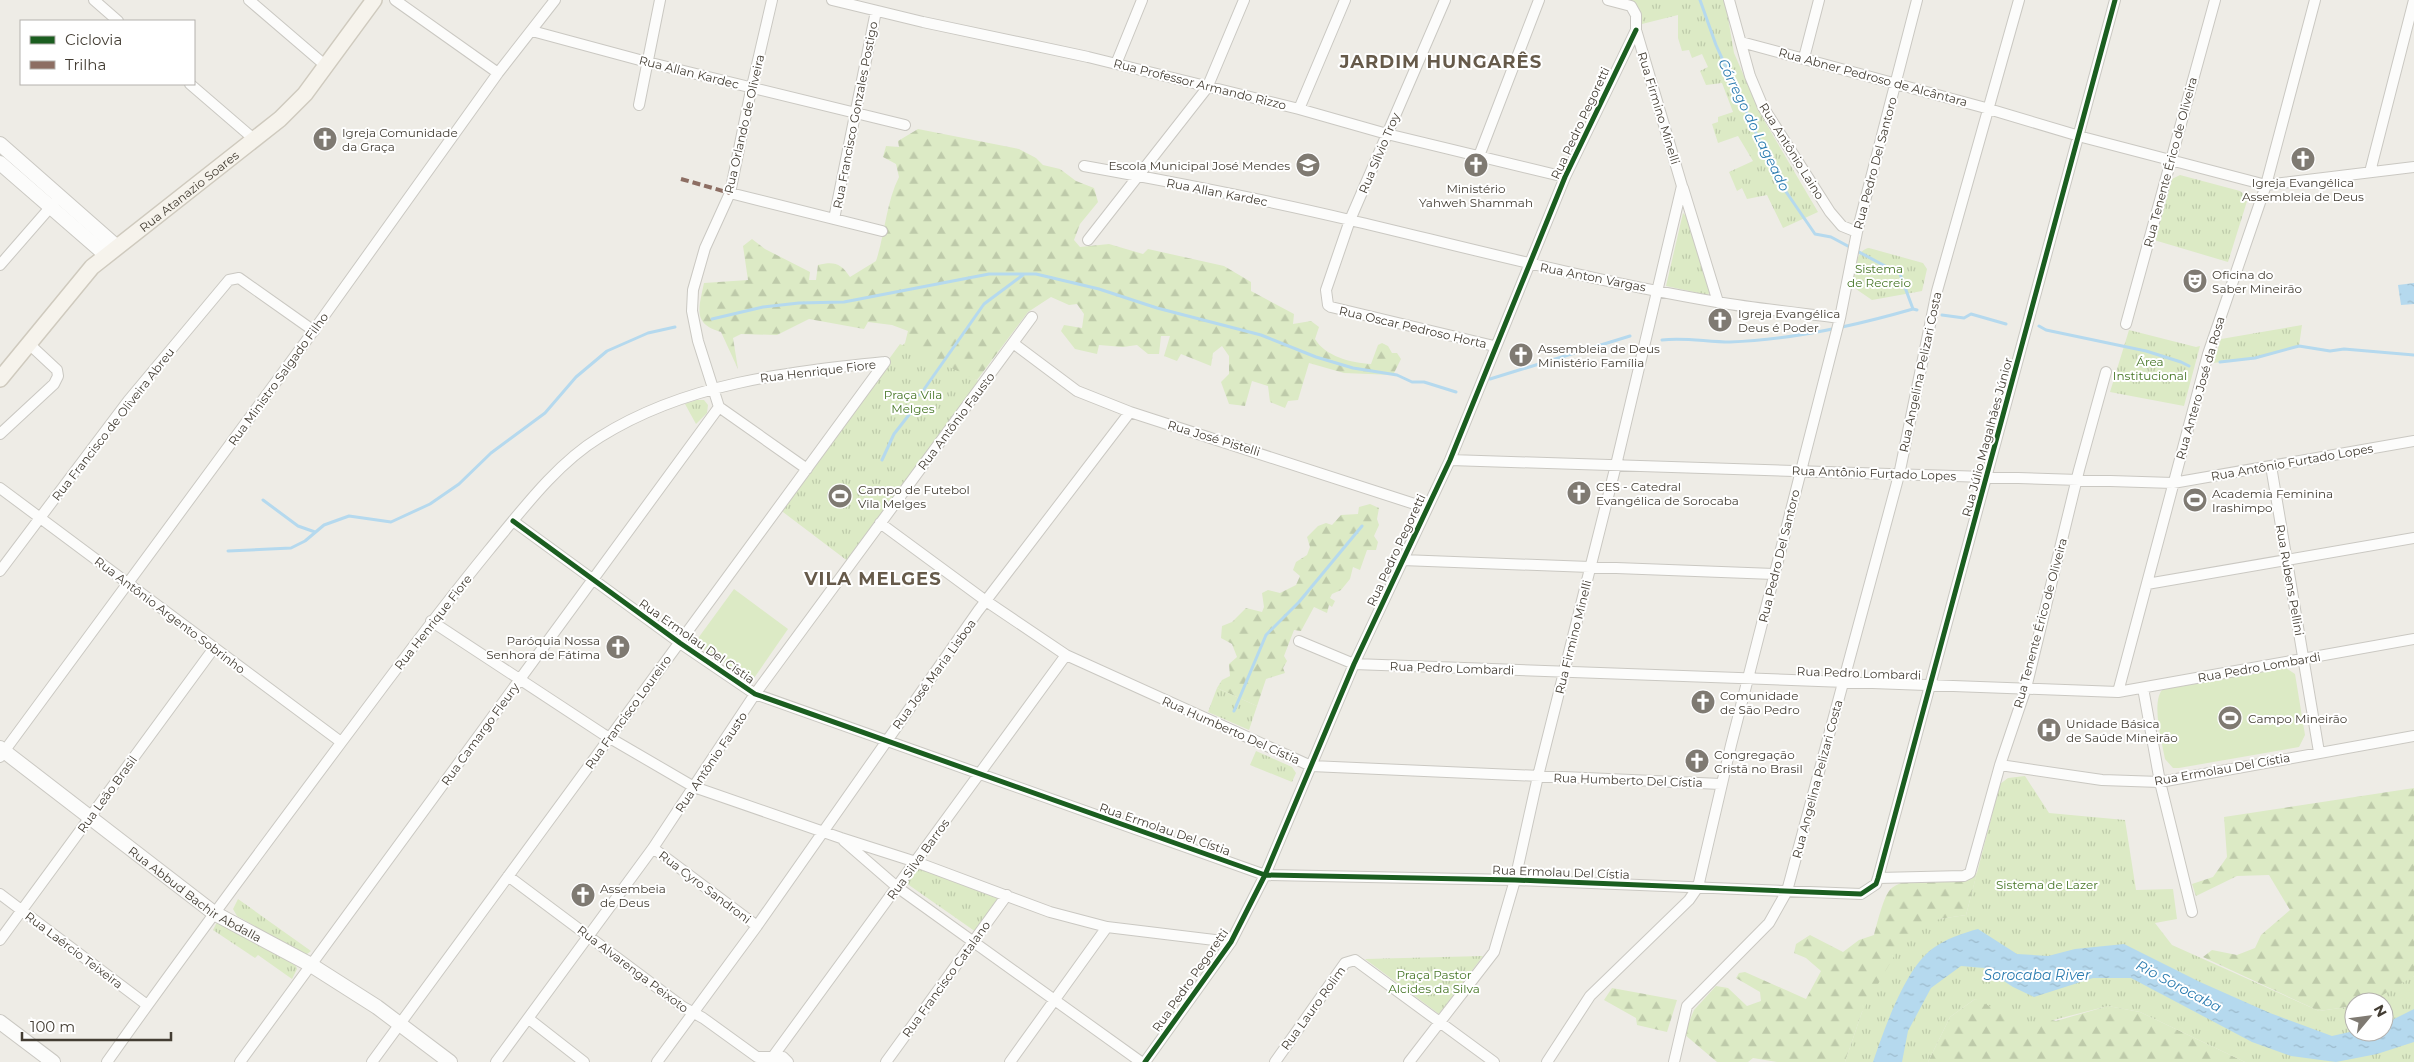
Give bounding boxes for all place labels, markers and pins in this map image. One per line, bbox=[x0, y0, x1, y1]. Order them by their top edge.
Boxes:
place label: Igreja Comunidade da Graça bbox=[342, 125, 458, 154]
church icon: Igreja Comunidade da Graça bbox=[312, 126, 338, 152]
church icon: Igreja Evangélica Assembleia de Deus bbox=[2290, 146, 2316, 172]
school or university icon: Escola Municipal José Mendes bbox=[1295, 152, 1321, 178]
church icon: Ministério Yahweh Shammah bbox=[1463, 152, 1489, 178]
place label: Escola Municipal José Mendes bbox=[1108, 158, 1290, 173]
place label: Igreja Evangélica Assembleia de Deus bbox=[2242, 175, 2364, 204]
place label: Ministério Yahweh Shammah bbox=[1419, 181, 1533, 210]
place label: Oficina do Saber Mineirão bbox=[2212, 267, 2302, 296]
theatre icon: Oficina do Saber Mineirão bbox=[2182, 268, 2208, 294]
place label: Igreja Evangélica Deus é Poder bbox=[1738, 306, 1840, 335]
church icon: Igreja Evangélica Deus é Poder bbox=[1707, 307, 1733, 333]
place label: Assembleia de Deus Ministério Família bbox=[1538, 341, 1660, 370]
church icon: Assembleia de Deus Ministério Família bbox=[1508, 342, 1534, 368]
place label: CES - Catedral Evangélica de Sorocaba bbox=[1596, 479, 1739, 508]
church icon: CES - Catedral Evangélica de Sorocaba bbox=[1566, 480, 1592, 506]
place label: Campo de Futebol Vila Melges bbox=[858, 482, 970, 511]
sports icon: Campo de Futebol Vila Melges bbox=[827, 483, 853, 509]
place label: Academia Feminina Irashimpo bbox=[2212, 486, 2333, 515]
sports icon: Academia Feminina Irashimpo bbox=[2182, 487, 2208, 513]
place label: Paróquia Nossa Senhora de Fátima bbox=[486, 633, 600, 662]
church icon: Paróquia Nossa Senhora de Fátima bbox=[605, 634, 631, 660]
place label: Comunidade de São Pedro bbox=[1720, 688, 1800, 717]
church icon: Comunidade de São Pedro bbox=[1690, 689, 1716, 715]
sports icon: Campo Mineirão bbox=[2217, 705, 2243, 731]
place label: Campo Mineirão bbox=[2248, 711, 2347, 726]
place label: Unidade Básica de Saúde Mineirão bbox=[2066, 716, 2178, 745]
hospital icon: Unidade Básica de Saúde Mineirão bbox=[2036, 717, 2062, 743]
place label: Congregação Cristã no Brasil bbox=[1714, 747, 1803, 776]
church icon: Congregação Cristã no Brasil bbox=[1684, 748, 1710, 774]
place label: Assembeia de Deus bbox=[600, 881, 666, 910]
church icon: Assembeia de Deus bbox=[570, 882, 596, 908]

